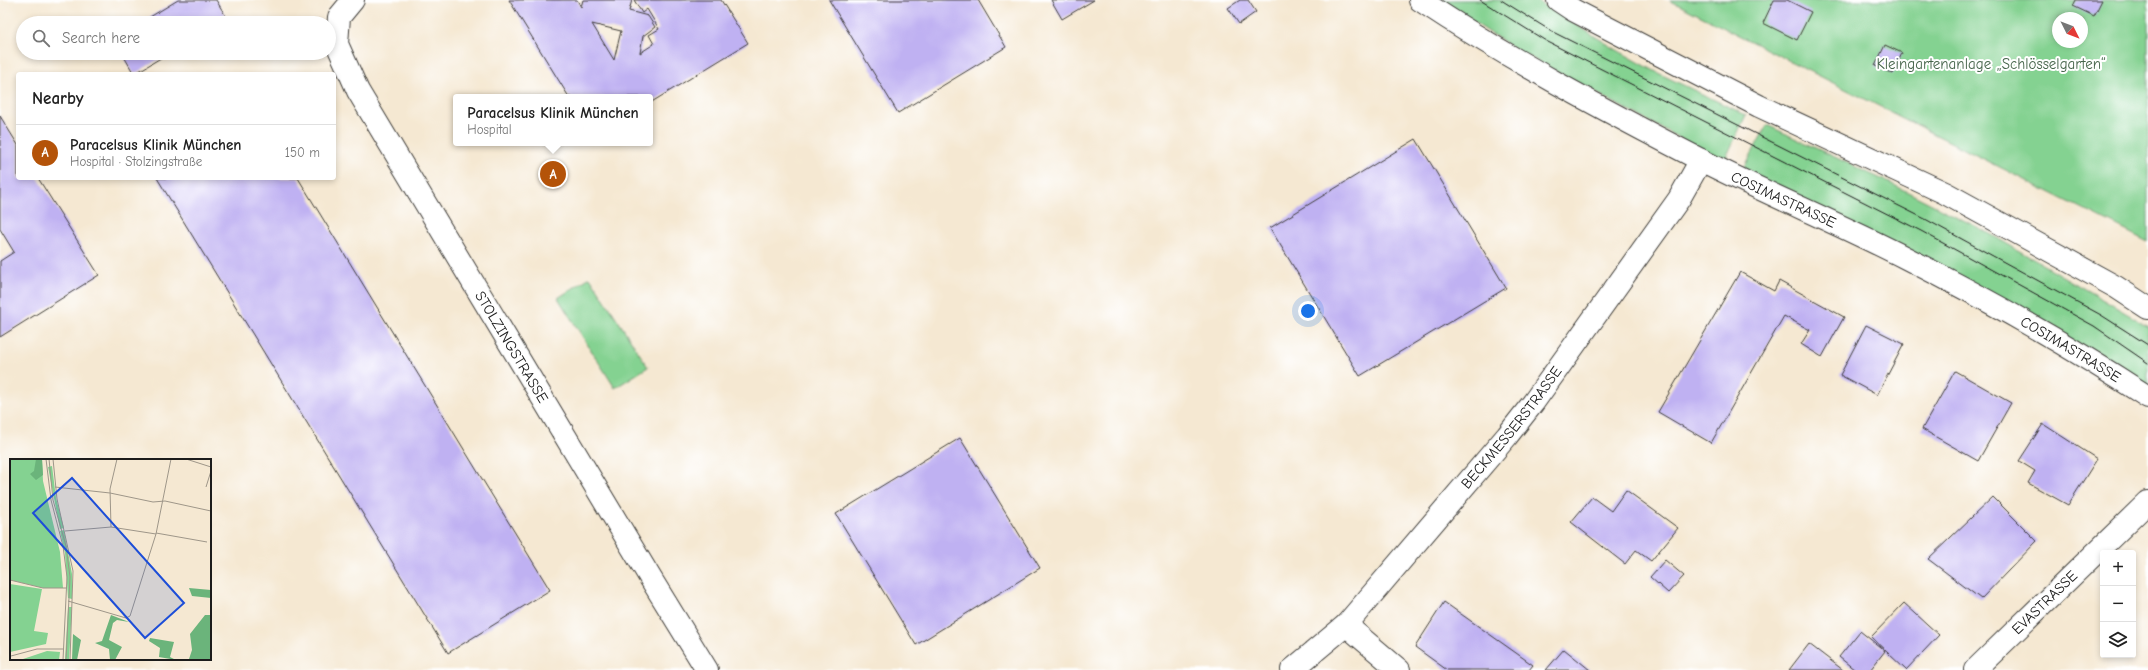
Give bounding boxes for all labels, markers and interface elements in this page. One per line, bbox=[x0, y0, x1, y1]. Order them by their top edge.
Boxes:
north arrow bbox=[2052, 12, 2088, 48]
search box bbox=[16, 16, 336, 60]
icon: search bbox=[30, 27, 52, 49]
text: Search here bbox=[62, 29, 140, 47]
park label: Kleingartenanlage „Schlösselgarten“ bbox=[1876, 55, 2106, 73]
text: Nearby bbox=[32, 89, 83, 108]
popup bbox=[453, 94, 653, 146]
text: Paracelsus Klinik München bbox=[467, 104, 639, 122]
text: Hospital bbox=[467, 122, 512, 137]
text: Paracelsus Klinik München bbox=[70, 136, 242, 154]
text: A bbox=[41, 145, 49, 160]
text: 150 m bbox=[285, 145, 320, 160]
text: Hospital · Stolzingstraße bbox=[70, 154, 202, 169]
pin: A bbox=[540, 159, 566, 189]
street label: COSIMASTRASSE bbox=[1728, 167, 1839, 232]
street label: STOLZINGSTRASSE bbox=[471, 288, 552, 406]
your location bbox=[1298, 301, 1318, 321]
street label: COSIMASTRASSE bbox=[2017, 312, 2124, 386]
street label: BECKMESSERSTRASSE bbox=[1457, 363, 1565, 492]
inset map bbox=[10, 459, 211, 660]
map controls bbox=[2100, 550, 2136, 658]
button: + bbox=[2100, 550, 2136, 586]
street label: EVASTRASSE bbox=[2008, 567, 2081, 638]
button: − bbox=[2100, 586, 2136, 622]
button: layers bbox=[2100, 622, 2136, 658]

